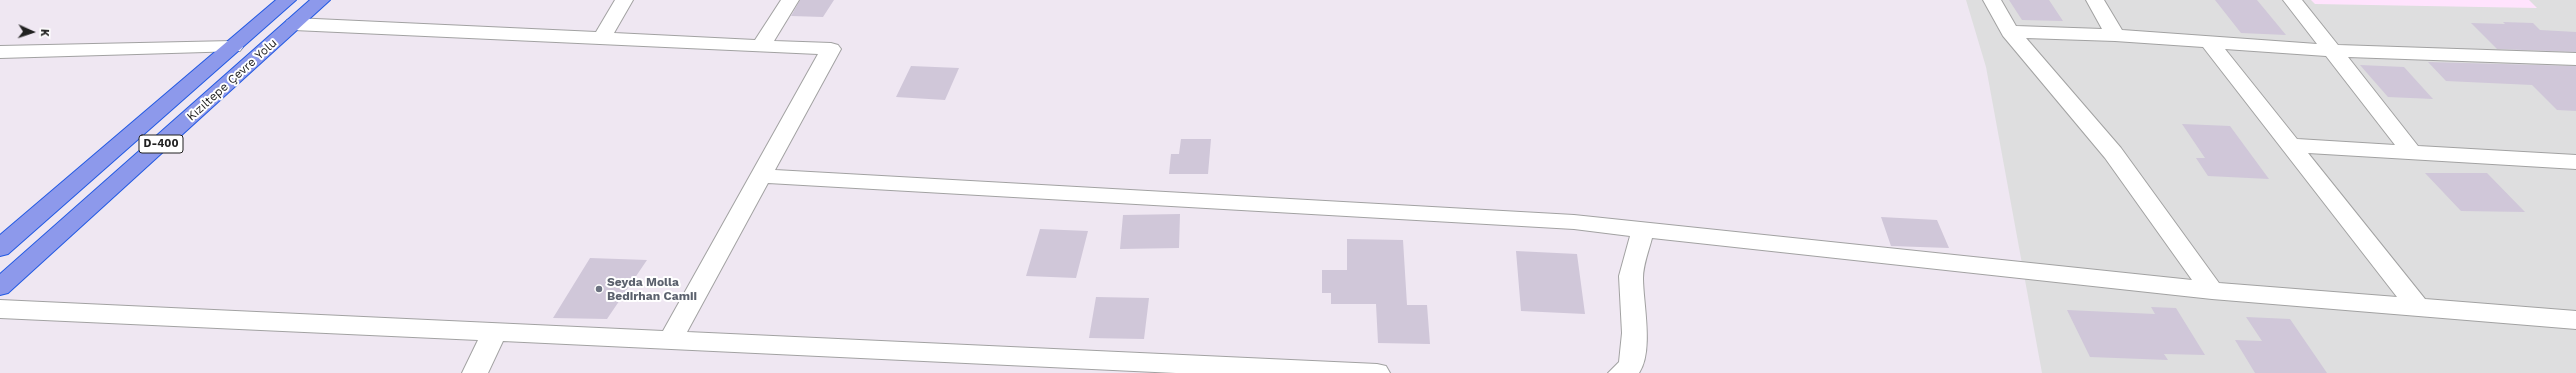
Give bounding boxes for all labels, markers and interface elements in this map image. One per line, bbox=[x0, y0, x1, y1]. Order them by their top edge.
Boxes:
north arrow bbox=[12, 12, 52, 52]
text: K bbox=[38, 29, 51, 37]
street label: Kızıltepe Çevre Yolu bbox=[184, 36, 280, 124]
road number: D-400 bbox=[139, 135, 183, 153]
place label: Seyda Molla Bedirhan Camii bbox=[607, 275, 697, 303]
marker: Seyda Molla Bedirhan Camii bbox=[594, 284, 604, 294]

